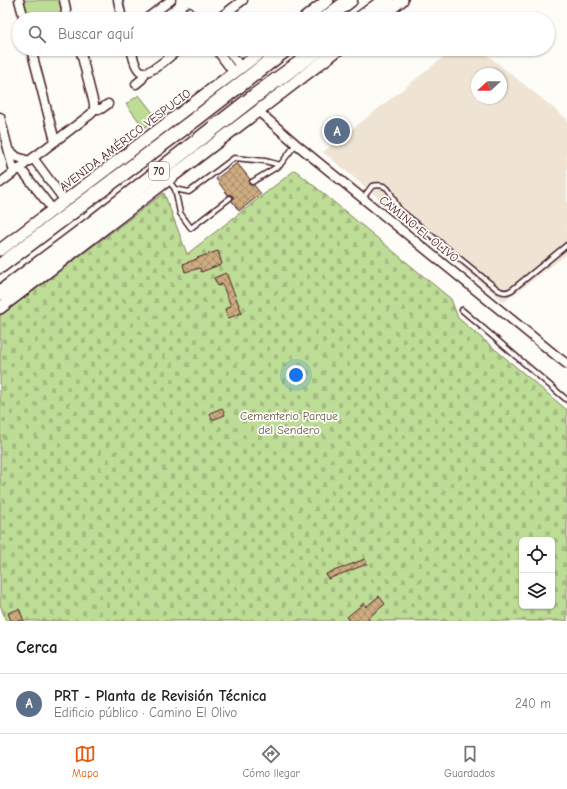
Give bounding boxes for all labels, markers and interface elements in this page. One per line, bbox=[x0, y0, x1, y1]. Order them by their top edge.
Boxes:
search box bbox=[12, 12, 555, 56]
icon: search bbox=[26, 23, 48, 45]
text: Buscar aquí bbox=[58, 25, 134, 43]
north arrow bbox=[471, 68, 507, 104]
street label: AVENIDA AMÉRICO VESPUCIO bbox=[57, 86, 194, 194]
pin: A bbox=[324, 116, 350, 146]
road number: 70 bbox=[149, 162, 169, 180]
street label: CAMINO EL OLIVO bbox=[376, 193, 462, 265]
your location bbox=[286, 365, 306, 385]
park label: Cementerio Parque del Sendero bbox=[240, 409, 338, 437]
map controls bbox=[519, 537, 555, 609]
button: locate bbox=[519, 537, 555, 573]
button: layers bbox=[519, 573, 555, 609]
text: Cerca bbox=[16, 638, 58, 657]
text: PRT - Planta de Revisión Técnica bbox=[54, 687, 267, 705]
text: A bbox=[25, 696, 33, 711]
text: 240 m bbox=[515, 696, 551, 711]
text: Edificio público · Camino El Olivo bbox=[54, 705, 237, 720]
tab: Mapa bbox=[72, 743, 98, 780]
tab: Cómo llegar bbox=[243, 743, 300, 780]
tab: Guardados bbox=[444, 743, 495, 780]

